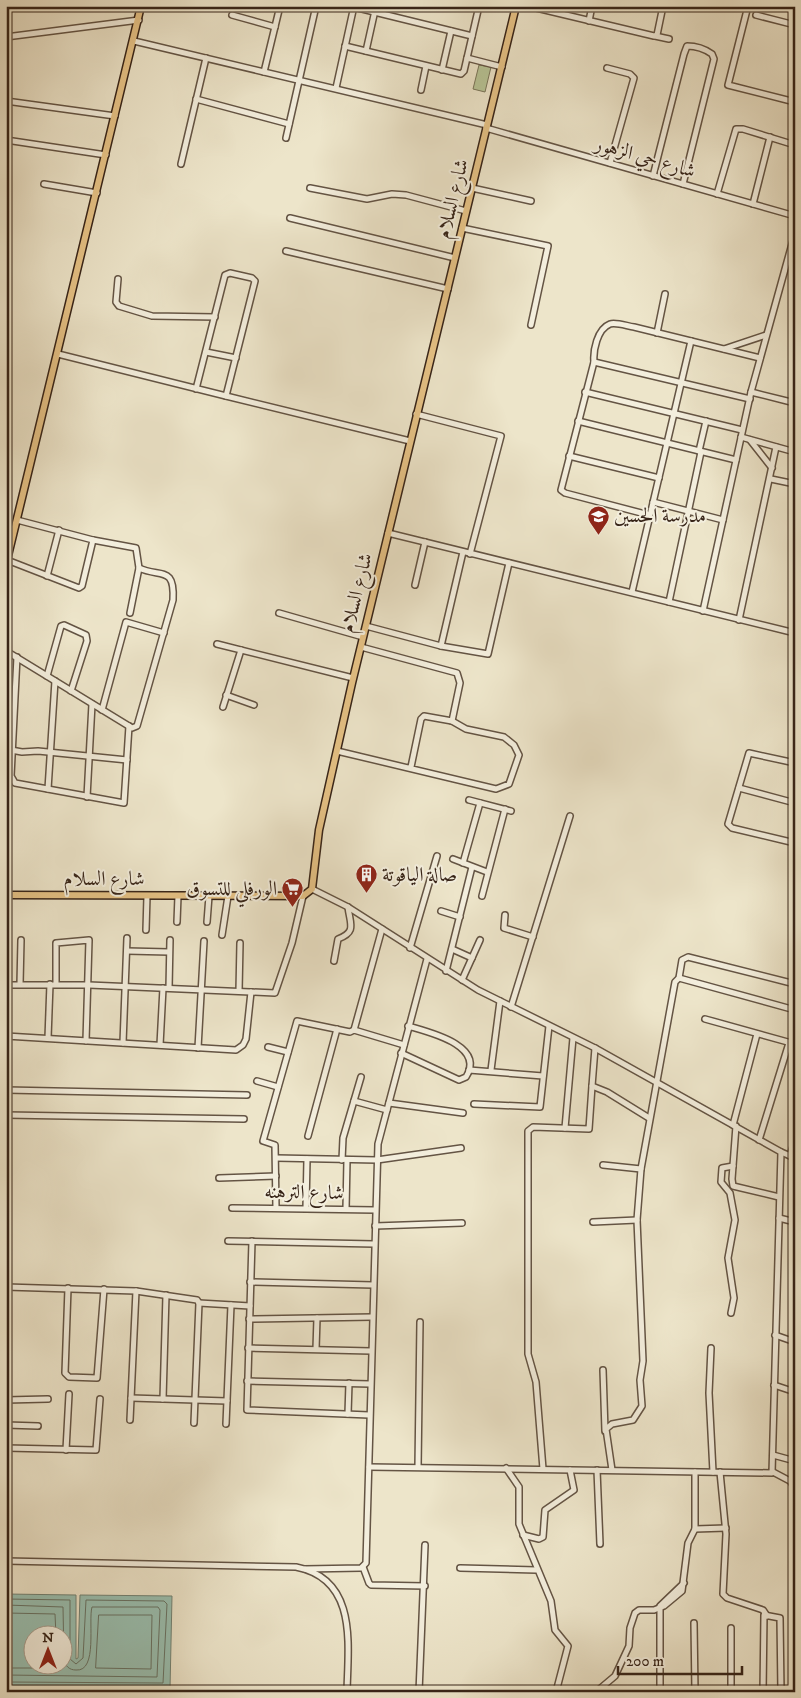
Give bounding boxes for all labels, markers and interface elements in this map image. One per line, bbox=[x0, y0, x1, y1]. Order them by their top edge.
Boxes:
street label: شارع حي الزهور bbox=[589, 131, 698, 188]
street label: شارع السلام bbox=[431, 157, 479, 242]
school or university icon: مدرسة الحسين bbox=[586, 504, 610, 535]
place label: مدرسة الحسين bbox=[614, 504, 706, 529]
street label: شارع السلام bbox=[335, 551, 383, 636]
building icon: صالة الياقوتة bbox=[354, 863, 378, 894]
place label: صالة الياقوتة bbox=[382, 863, 457, 888]
street label: شارع السلام bbox=[63, 867, 145, 896]
place label: الورفلي للتسوق bbox=[186, 877, 277, 908]
supermarket icon: الورفلي للتسوق bbox=[281, 877, 305, 908]
street label: شارع الترهنه bbox=[264, 1180, 344, 1210]
north arrow bbox=[22, 1626, 72, 1676]
text: N bbox=[42, 1629, 54, 1647]
scale bar bbox=[618, 1643, 742, 1675]
text: 200 m bbox=[626, 1652, 664, 1671]

